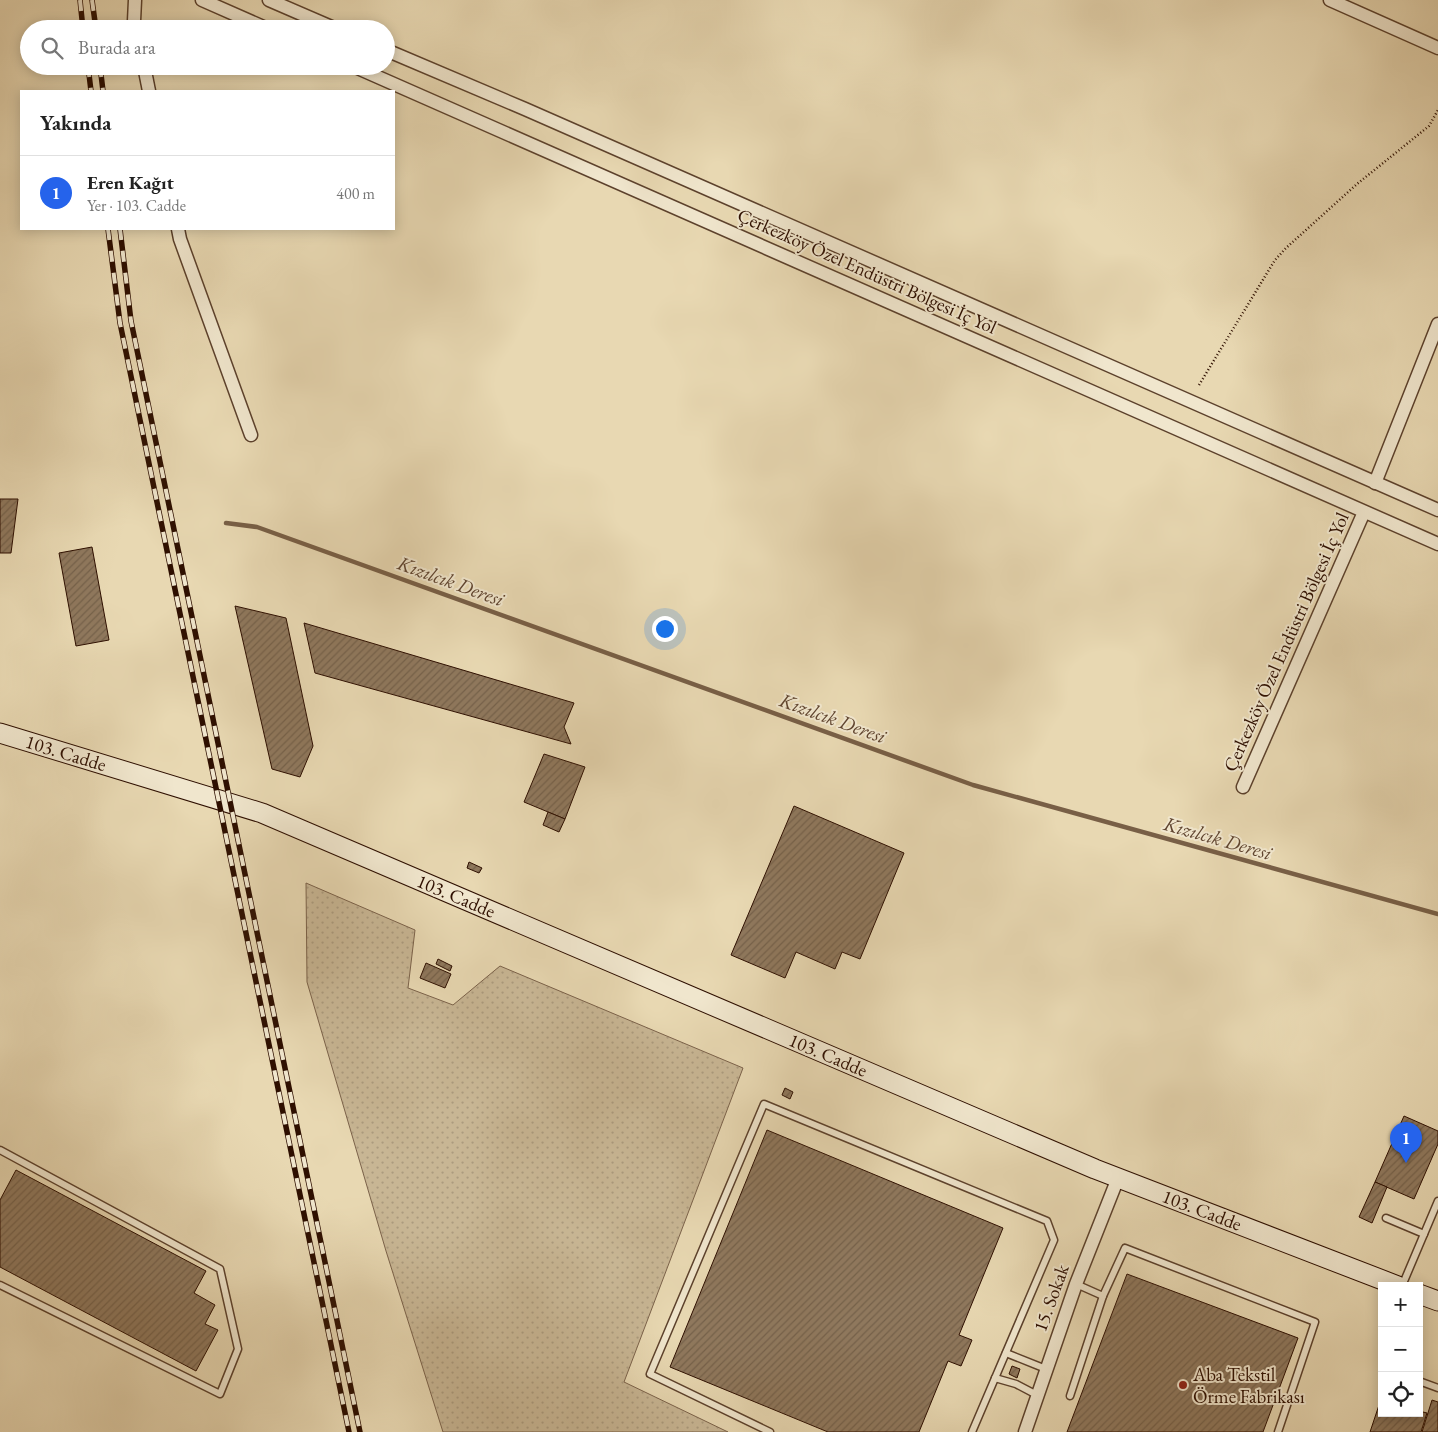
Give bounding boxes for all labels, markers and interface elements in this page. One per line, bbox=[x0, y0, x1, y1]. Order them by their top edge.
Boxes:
search box bbox=[20, 20, 395, 75]
icon: search bbox=[38, 34, 66, 62]
text: Burada ara bbox=[78, 35, 156, 60]
text: Yakında bbox=[40, 109, 111, 136]
text: Eren Kağıt bbox=[87, 170, 174, 195]
text: 1 bbox=[52, 183, 60, 204]
text: 400 m bbox=[336, 183, 375, 204]
text: Yer · 103. Cadde bbox=[87, 195, 186, 216]
street label: Çerkezköy Özel Endüstri Bölgesi İç Yol bbox=[733, 202, 1001, 340]
street label: Çerkezköy Özel Endüstri Bölgesi İç Yol bbox=[1217, 508, 1355, 776]
water label: Kızılcık Deresi bbox=[393, 549, 509, 613]
your location bbox=[652, 616, 678, 642]
water label: Kızılcık Deresi bbox=[775, 686, 891, 750]
street label: 103. Cadde bbox=[23, 729, 109, 777]
water label: Kızılcık Deresi bbox=[1160, 810, 1276, 866]
street label: 103. Cadde bbox=[413, 868, 499, 924]
street label: 103. Cadde bbox=[785, 1027, 871, 1083]
pin: 1 bbox=[1390, 1122, 1422, 1163]
street label: 103. Cadde bbox=[1159, 1183, 1245, 1237]
street label: 15. Sokak bbox=[1027, 1260, 1075, 1335]
map controls bbox=[1378, 1282, 1423, 1417]
button: + bbox=[1378, 1282, 1423, 1327]
button: − bbox=[1378, 1327, 1423, 1372]
place label: Aba Tekstil Örme Fabrikası bbox=[1192, 1362, 1305, 1409]
button: locate bbox=[1378, 1372, 1423, 1417]
marker: Aba Tekstil Örme Fabrikası bbox=[1177, 1379, 1189, 1391]

